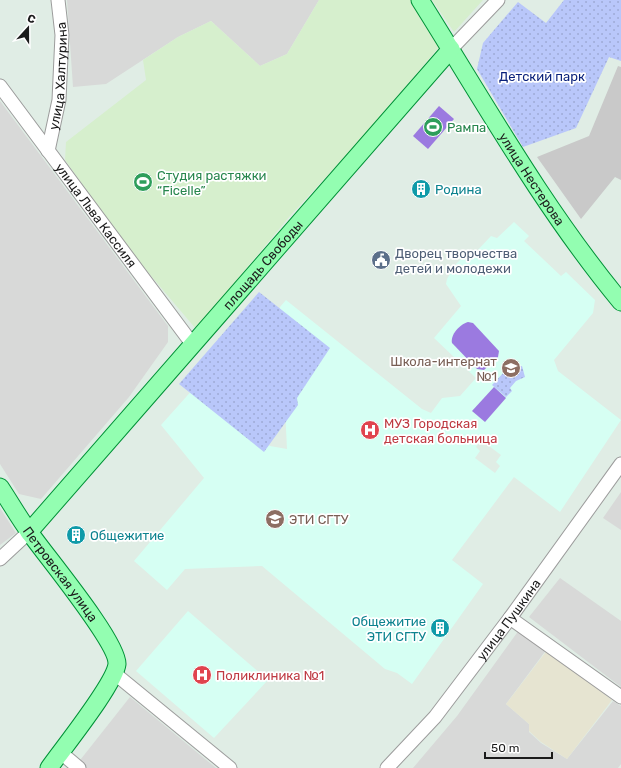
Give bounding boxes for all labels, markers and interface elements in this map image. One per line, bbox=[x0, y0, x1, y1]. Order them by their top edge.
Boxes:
north arrow bbox=[8, 8, 48, 48]
text: С bbox=[25, 12, 38, 27]
street label: улица Халтурина bbox=[46, 21, 70, 131]
park label: Детский парк bbox=[499, 69, 585, 84]
sports icon: Рампа bbox=[422, 116, 444, 138]
place label: Рампа bbox=[447, 120, 486, 135]
street label: улица Нестерова bbox=[496, 130, 568, 228]
street label: улица Льва Кассиля bbox=[52, 160, 140, 271]
place label: Студия растяжки “Ficelle” bbox=[157, 168, 267, 198]
sports icon: Студия растяжки “Ficelle” bbox=[132, 171, 154, 193]
building icon: Родина bbox=[410, 178, 432, 200]
place label: Родина bbox=[435, 182, 482, 197]
street label: площадь Свободы bbox=[220, 217, 306, 313]
place label: Дворец творчества детей и молодежи bbox=[395, 246, 517, 276]
public building icon: Дворец творчества детей и молодежи bbox=[370, 249, 392, 271]
place label: Школа-интернат №1 bbox=[390, 354, 497, 384]
school or university icon: Школа-интернат №1 bbox=[500, 357, 522, 379]
place label: МУЗ Городская детская больница bbox=[384, 416, 497, 446]
hospital icon: МУЗ Городская детская больница bbox=[359, 419, 381, 441]
school or university icon: ЭТИ СГТУ bbox=[264, 508, 286, 530]
place label: ЭТИ СГТУ bbox=[289, 512, 349, 527]
street label: Петровская улица bbox=[20, 524, 101, 625]
building icon: Общежитие bbox=[65, 524, 87, 546]
place label: Общежитие bbox=[90, 528, 164, 543]
street label: улица Пушкина bbox=[474, 576, 544, 663]
place label: Общежитие ЭТИ СГТУ bbox=[352, 614, 426, 644]
building icon: Общежитие ЭТИ СГТУ bbox=[429, 617, 451, 639]
hospital icon: Поликлиника №1 bbox=[191, 664, 213, 686]
place label: Поликлиника №1 bbox=[216, 668, 324, 683]
scale bar bbox=[485, 734, 552, 760]
text: 50 m bbox=[491, 741, 519, 755]

